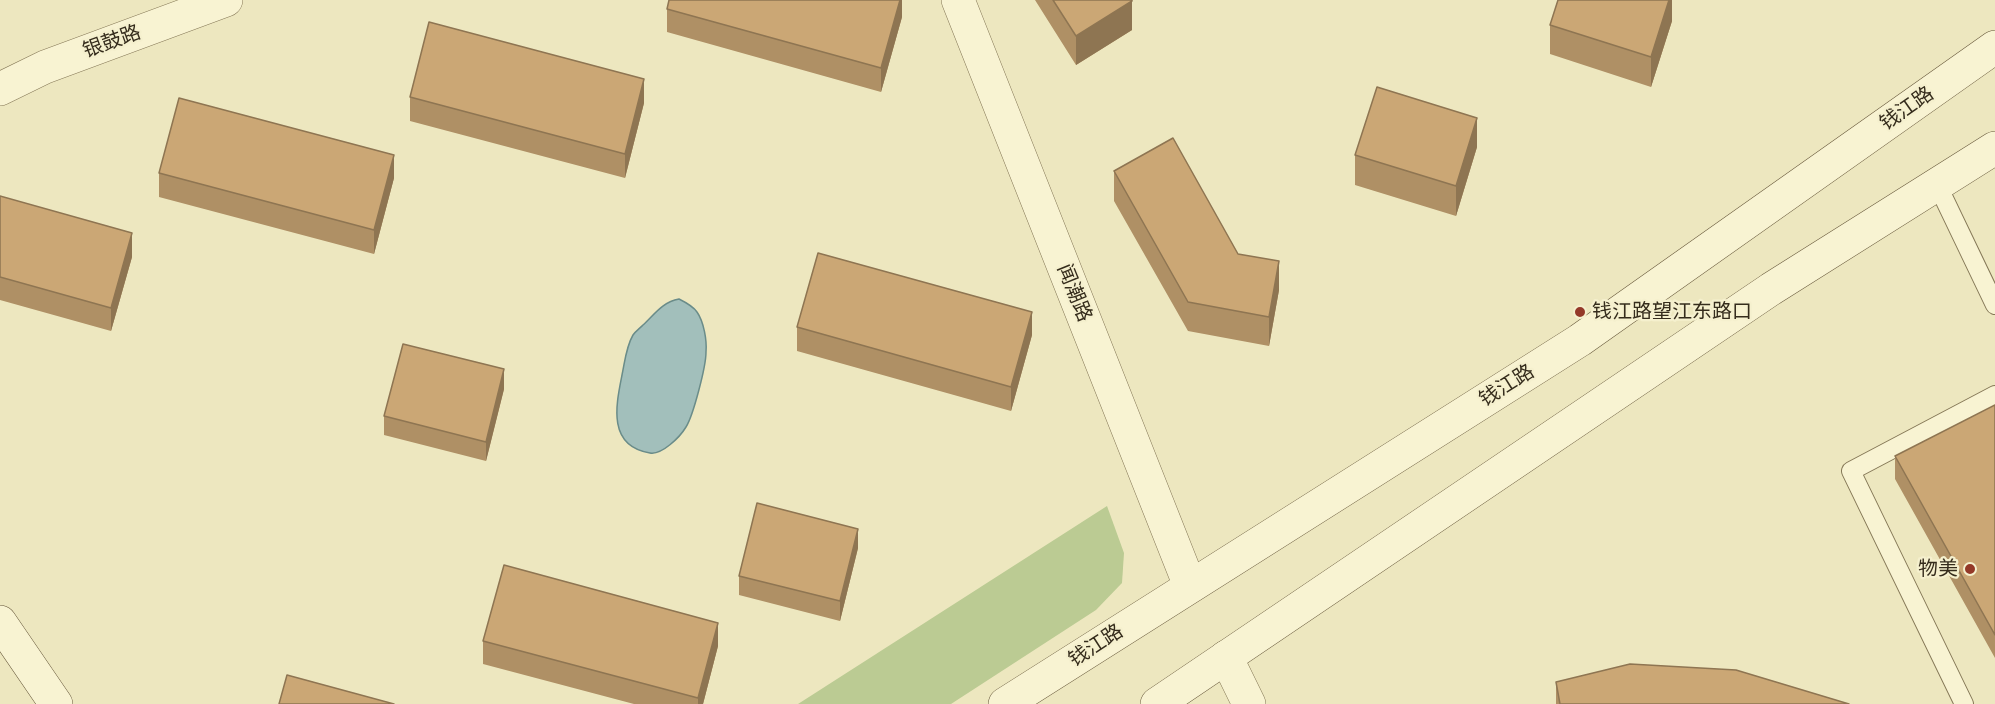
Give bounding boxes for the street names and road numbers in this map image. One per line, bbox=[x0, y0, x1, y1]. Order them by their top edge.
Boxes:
street label: 银鼓路 bbox=[80, 20, 144, 64]
street label: 钱江路 bbox=[1876, 82, 1938, 136]
street label: 闻潮路 bbox=[1052, 261, 1096, 325]
street label: 钱江路 bbox=[1475, 360, 1539, 412]
street label: 钱江路 bbox=[1064, 620, 1128, 672]

